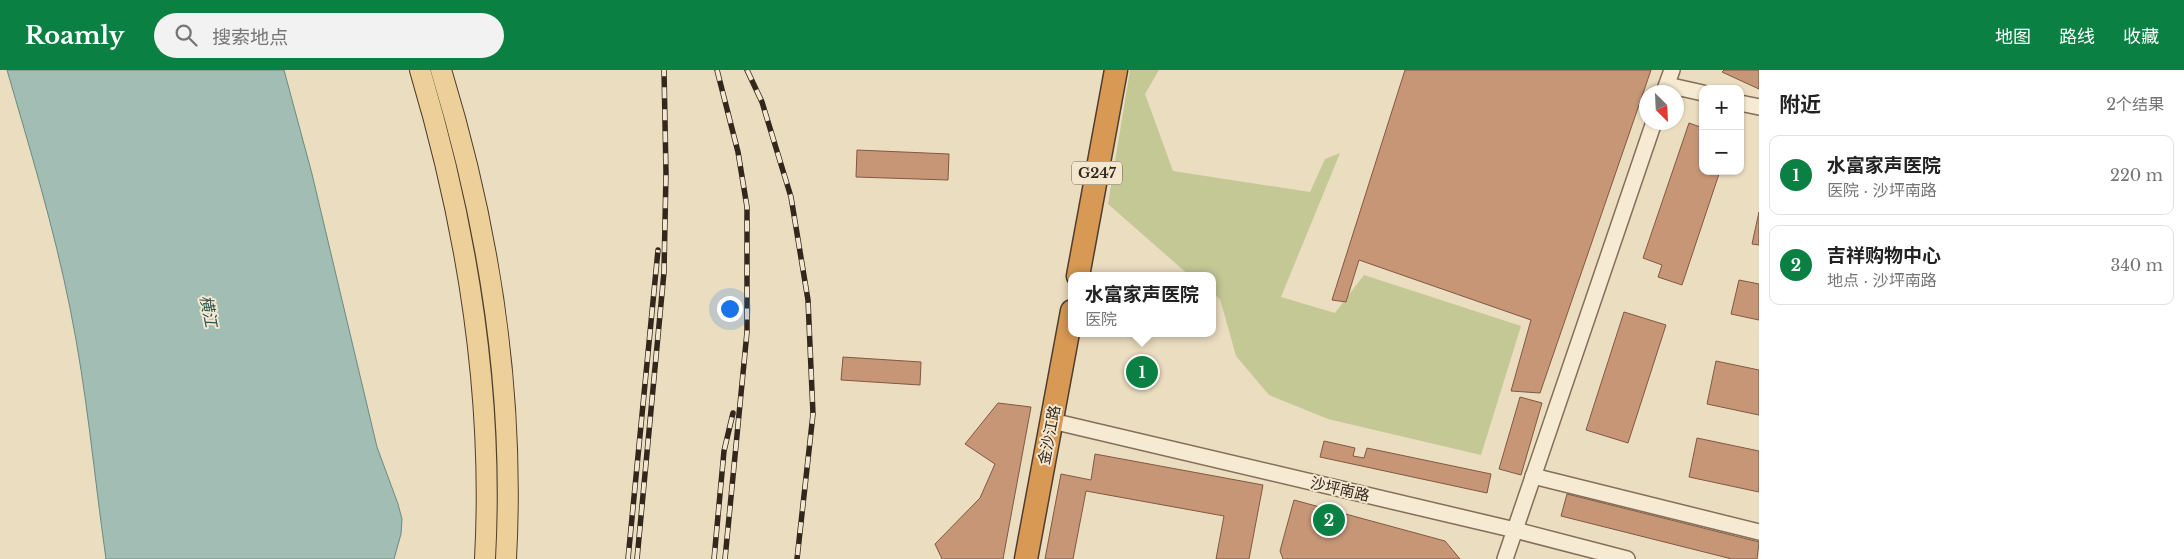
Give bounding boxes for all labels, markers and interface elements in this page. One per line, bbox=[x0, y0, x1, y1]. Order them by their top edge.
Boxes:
search box bbox=[154, 13, 504, 58]
text: Roamly bbox=[25, 21, 124, 50]
icon: search bbox=[172, 21, 200, 49]
text: 搜索地点 bbox=[212, 26, 288, 49]
text: 地图 bbox=[1995, 26, 2031, 48]
text: 路线 bbox=[2059, 26, 2095, 48]
text: 收藏 bbox=[2123, 26, 2159, 48]
north arrow bbox=[1639, 85, 1684, 130]
map controls bbox=[1699, 85, 1744, 175]
button: + bbox=[1699, 85, 1744, 130]
text: 附近 bbox=[1779, 92, 1821, 118]
text: 2个结果 bbox=[2106, 94, 2164, 114]
button: − bbox=[1699, 130, 1744, 175]
text: 水富家声医院 bbox=[1827, 154, 1941, 177]
road number: G247 bbox=[1072, 162, 1122, 185]
text: 1 bbox=[1793, 165, 1799, 185]
text: 220 m bbox=[2110, 165, 2163, 185]
text: 医院 · 沙坪南路 bbox=[1827, 180, 1937, 200]
text: 吉祥购物中心 bbox=[1827, 244, 1941, 267]
text: 2 bbox=[1791, 255, 1801, 275]
text: 340 m bbox=[2111, 255, 2163, 275]
text: 地点 · 沙坪南路 bbox=[1827, 270, 1937, 290]
popup bbox=[1068, 272, 1216, 337]
text: 水富家声医院 bbox=[1085, 283, 1199, 306]
water label: 横江 bbox=[196, 293, 222, 331]
your location bbox=[717, 296, 743, 322]
text: 医院 bbox=[1085, 309, 1117, 329]
pin: 1 bbox=[1126, 353, 1158, 391]
street label: 金沙江路 bbox=[1034, 404, 1064, 466]
street label: 沙坪南路 bbox=[1309, 473, 1371, 505]
pin: 2 bbox=[1313, 501, 1345, 539]

